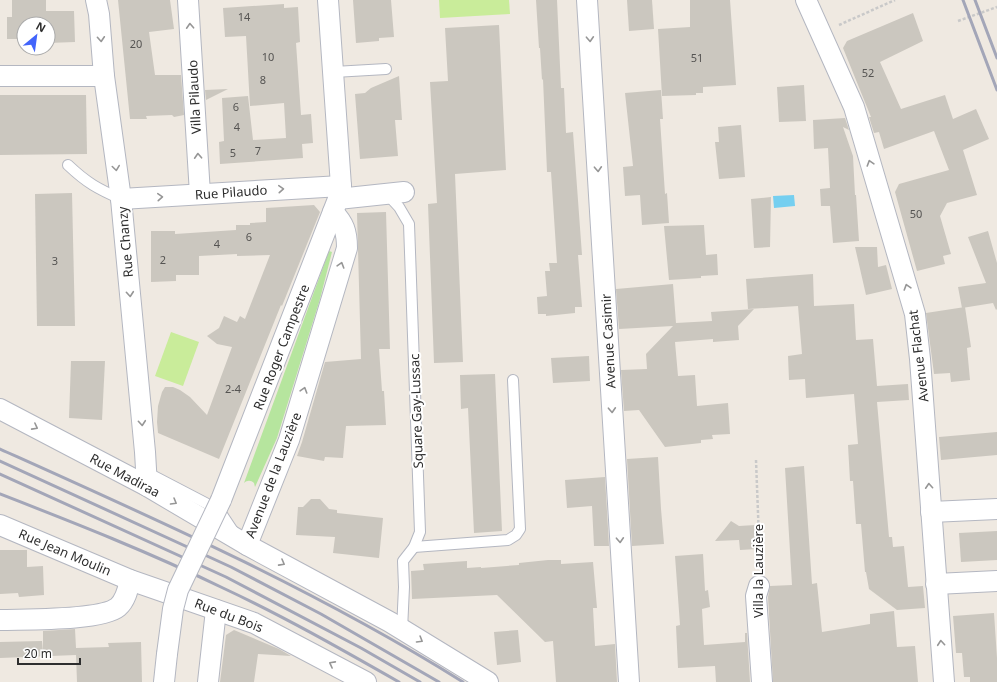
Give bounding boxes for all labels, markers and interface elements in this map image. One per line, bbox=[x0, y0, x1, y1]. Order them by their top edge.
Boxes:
house number: 14 bbox=[238, 9, 251, 24]
north arrow bbox=[16, 16, 56, 56]
text: N bbox=[34, 18, 49, 36]
one-way arrow bbox=[186, 23, 194, 29]
one-way arrow bbox=[96, 36, 105, 42]
house number: 20 bbox=[130, 36, 142, 51]
one-way arrow bbox=[585, 36, 594, 42]
house number: 10 bbox=[262, 49, 274, 64]
house number: 51 bbox=[691, 50, 703, 65]
street label: Villa Pilaudo bbox=[183, 59, 205, 135]
house number: 52 bbox=[862, 65, 874, 80]
house number: 8 bbox=[260, 72, 266, 87]
house number: 6 bbox=[233, 99, 239, 114]
house number: 4 bbox=[234, 119, 241, 134]
house number: 7 bbox=[255, 143, 261, 158]
house number: 5 bbox=[230, 145, 236, 160]
one-way arrow bbox=[193, 153, 202, 159]
one-way arrow bbox=[866, 159, 875, 166]
one-way arrow bbox=[111, 165, 120, 171]
one-way arrow bbox=[593, 166, 602, 172]
street label: Rue Pilaudo bbox=[194, 180, 268, 204]
one-way arrow bbox=[278, 184, 284, 193]
one-way arrow bbox=[157, 193, 163, 202]
street label: Rue Chanzy bbox=[113, 205, 137, 278]
house number: 50 bbox=[910, 206, 922, 221]
house number: 6 bbox=[246, 229, 252, 244]
house number: 4 bbox=[214, 236, 221, 251]
house number: 2 bbox=[160, 252, 166, 267]
house number: 3 bbox=[52, 253, 58, 268]
one-way arrow bbox=[336, 262, 345, 269]
street label: Rue Roger Campestre bbox=[249, 282, 313, 412]
one-way arrow bbox=[903, 284, 912, 291]
one-way arrow bbox=[125, 291, 134, 297]
street label: Avenue Casimir bbox=[596, 292, 619, 389]
street label: Avenue Flachat bbox=[903, 309, 933, 403]
street label: Square Gay-Lussac bbox=[405, 353, 427, 469]
house number: 2-4 bbox=[225, 381, 242, 396]
one-way arrow bbox=[299, 387, 308, 394]
one-way arrow bbox=[608, 407, 617, 413]
street label: Avenue de la Lauzière bbox=[241, 410, 305, 540]
one-way arrow bbox=[137, 420, 146, 426]
one-way arrow bbox=[31, 422, 38, 430]
street label: Rue Madiraa bbox=[87, 449, 163, 501]
one-way arrow bbox=[925, 483, 934, 489]
one-way arrow bbox=[170, 497, 177, 504]
street label: Rue Jean Moulin bbox=[16, 524, 114, 580]
street label: Villa la Lauzière bbox=[749, 524, 767, 618]
one-way arrow bbox=[616, 537, 625, 543]
one-way arrow bbox=[278, 559, 285, 566]
street label: Rue du Bois bbox=[192, 594, 266, 636]
one-way arrow bbox=[416, 636, 423, 643]
scale bar bbox=[18, 640, 80, 666]
one-way arrow bbox=[936, 640, 945, 646]
text: 20 m bbox=[24, 645, 52, 662]
one-way arrow bbox=[329, 661, 336, 668]

